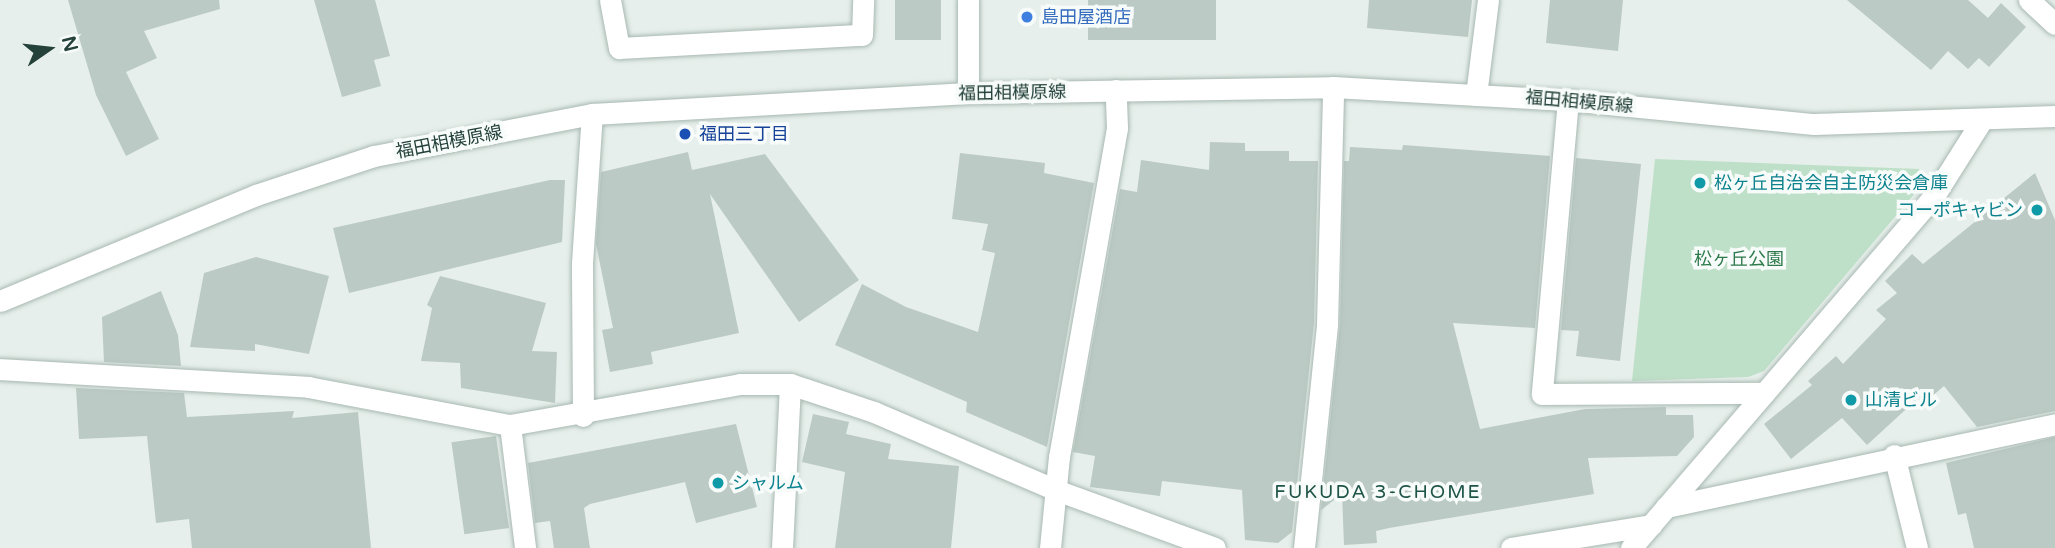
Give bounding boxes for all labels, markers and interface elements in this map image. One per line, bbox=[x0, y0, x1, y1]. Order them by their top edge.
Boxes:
place label: 島田屋酒店 bbox=[1041, 6, 1131, 28]
marker: 島田屋酒店 bbox=[1019, 9, 1035, 25]
north arrow bbox=[14, 14, 84, 84]
text: N bbox=[57, 34, 82, 54]
street label: 福田相模原線 bbox=[958, 81, 1066, 105]
street label: 福田相模原線 bbox=[1524, 87, 1634, 117]
street label: 福田相模原線 bbox=[394, 121, 504, 163]
place label: 福田三丁目 bbox=[699, 123, 789, 145]
marker: 福田三丁目 bbox=[677, 126, 693, 142]
place label: 松ヶ丘自治会自主防災会倉庫 bbox=[1714, 172, 1948, 194]
marker: 松ヶ丘自治会自主防災会倉庫 bbox=[1692, 175, 1708, 191]
place label: コーポキャビン bbox=[1897, 199, 2023, 221]
marker: コーポキャビン bbox=[2029, 202, 2045, 218]
park label: 松ヶ丘公園 bbox=[1694, 248, 1784, 270]
place label: 山清ビル bbox=[1865, 389, 1937, 411]
marker: 山清ビル bbox=[1843, 392, 1859, 408]
place label: シャルム bbox=[732, 472, 804, 494]
marker: シャルム bbox=[710, 475, 726, 491]
district label: FUKUDA 3-CHOME bbox=[1276, 482, 1480, 504]

